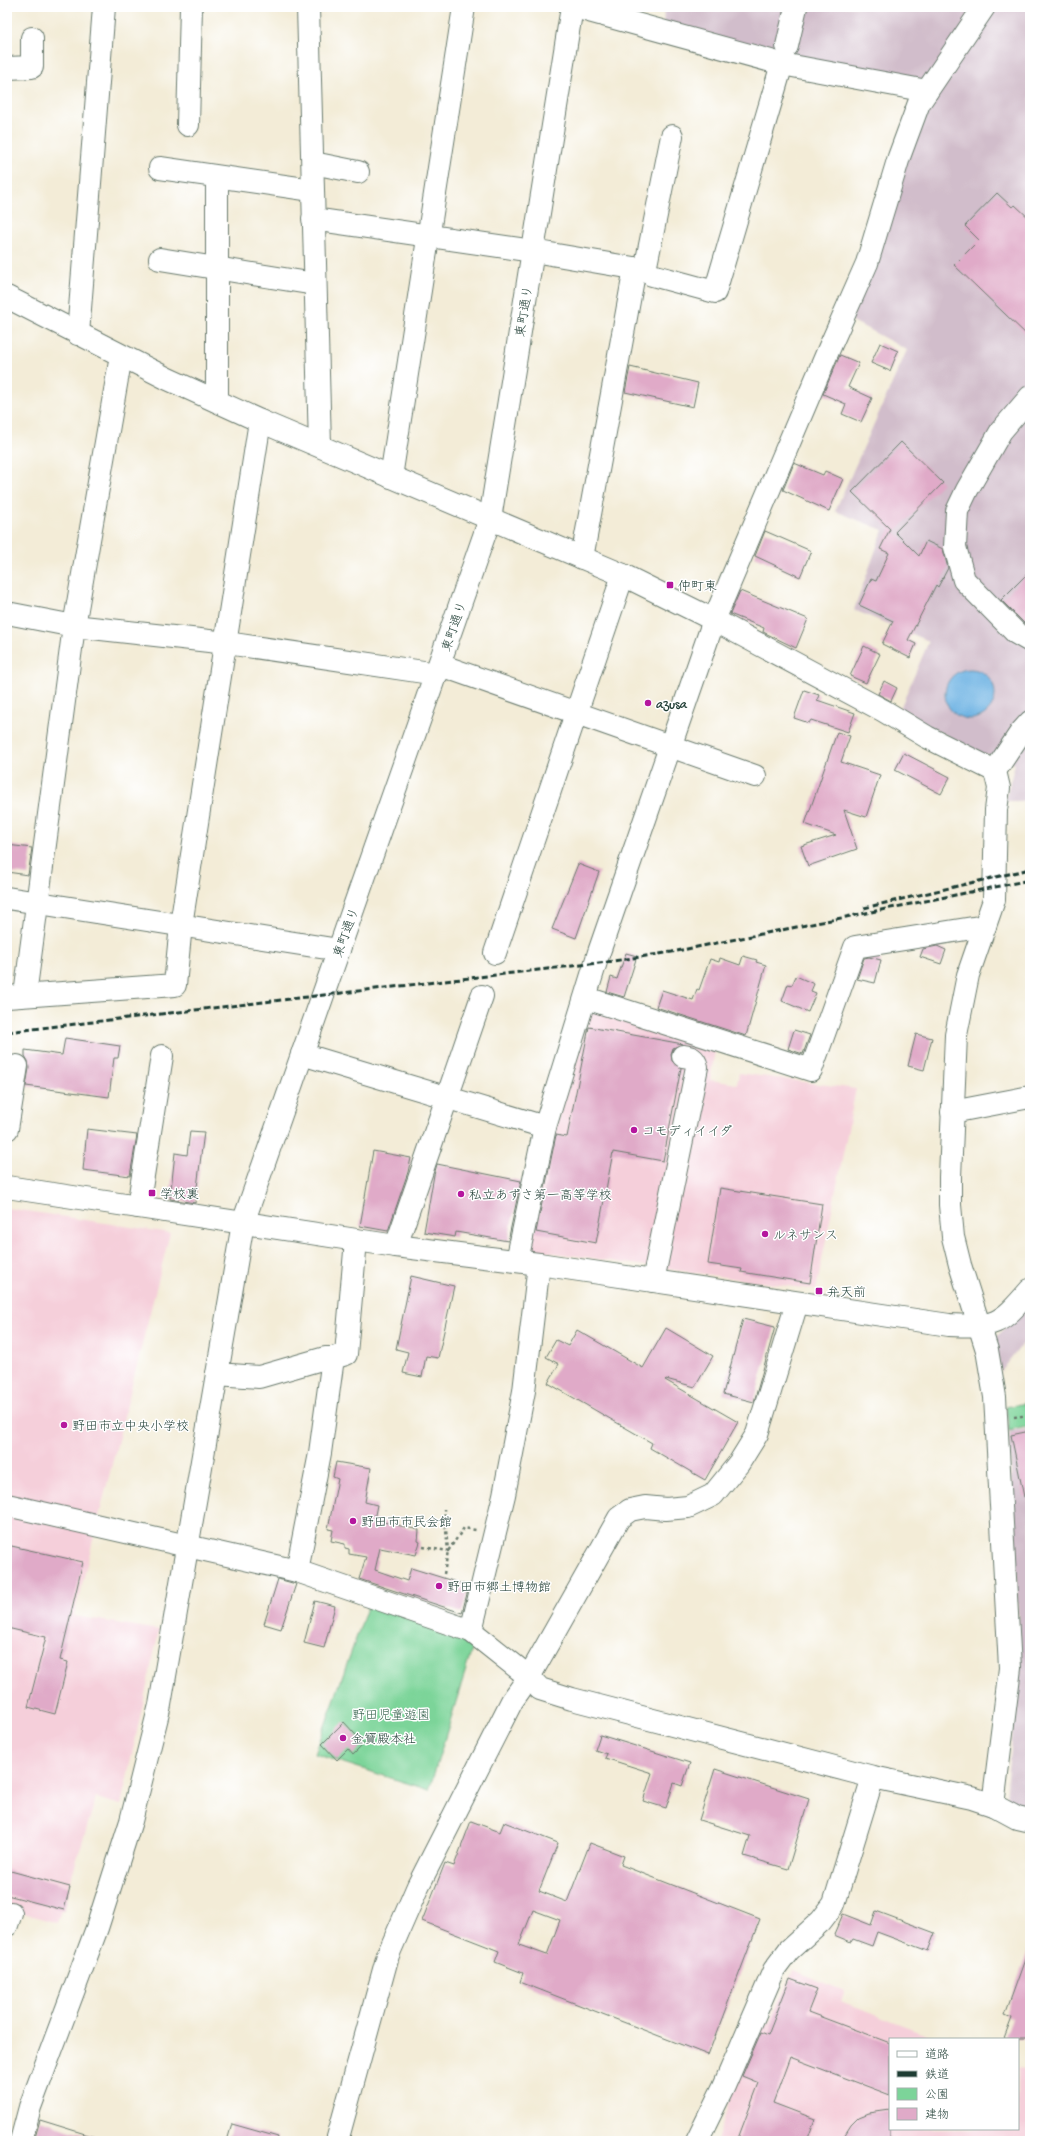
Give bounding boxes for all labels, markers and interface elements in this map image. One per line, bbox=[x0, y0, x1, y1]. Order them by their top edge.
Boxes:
street label: 東町通り bbox=[513, 284, 537, 338]
marker: 仲町東 bbox=[665, 580, 675, 590]
place label: 仲町東 bbox=[678, 580, 717, 595]
street label: 東町通り bbox=[439, 599, 471, 654]
marker: azusa bbox=[643, 698, 653, 708]
place label: azusa bbox=[656, 698, 688, 713]
street label: 東町通り bbox=[330, 906, 363, 960]
marker: コモディイイダ bbox=[629, 1125, 639, 1135]
place label: コモディイイダ bbox=[642, 1125, 732, 1140]
marker: 学校裏 bbox=[147, 1188, 157, 1198]
place label: 学校裏 bbox=[160, 1188, 199, 1203]
marker: 私立あずさ第一高等学校 bbox=[456, 1189, 466, 1199]
place label: 私立あずさ第一高等学校 bbox=[469, 1189, 612, 1204]
marker: ルネサンス bbox=[760, 1229, 770, 1239]
place label: ルネサンス bbox=[773, 1229, 838, 1244]
place label: 弁天前 bbox=[827, 1285, 866, 1301]
marker: 弁天前 bbox=[814, 1286, 824, 1296]
place label: 野田市立中央小学校 bbox=[72, 1419, 189, 1435]
marker: 野田市立中央小学校 bbox=[59, 1420, 69, 1430]
place label: 野田市市民会館 bbox=[361, 1515, 452, 1531]
marker: 野田市市民会館 bbox=[348, 1516, 358, 1526]
place label: 野田市郷土博物館 bbox=[447, 1580, 551, 1596]
marker: 野田市郷土博物館 bbox=[434, 1581, 444, 1591]
park label: 野田児童遊園 bbox=[352, 1708, 430, 1724]
place label: 金寶殿本社 bbox=[351, 1732, 416, 1748]
marker: 金寶殿本社 bbox=[338, 1733, 348, 1743]
legend bbox=[889, 2038, 1019, 2130]
text: 道路 bbox=[925, 2048, 949, 2063]
text: 鉄道 bbox=[925, 2068, 949, 2083]
text: 公園 bbox=[925, 2088, 949, 2103]
text: 建物 bbox=[925, 2108, 949, 2123]

